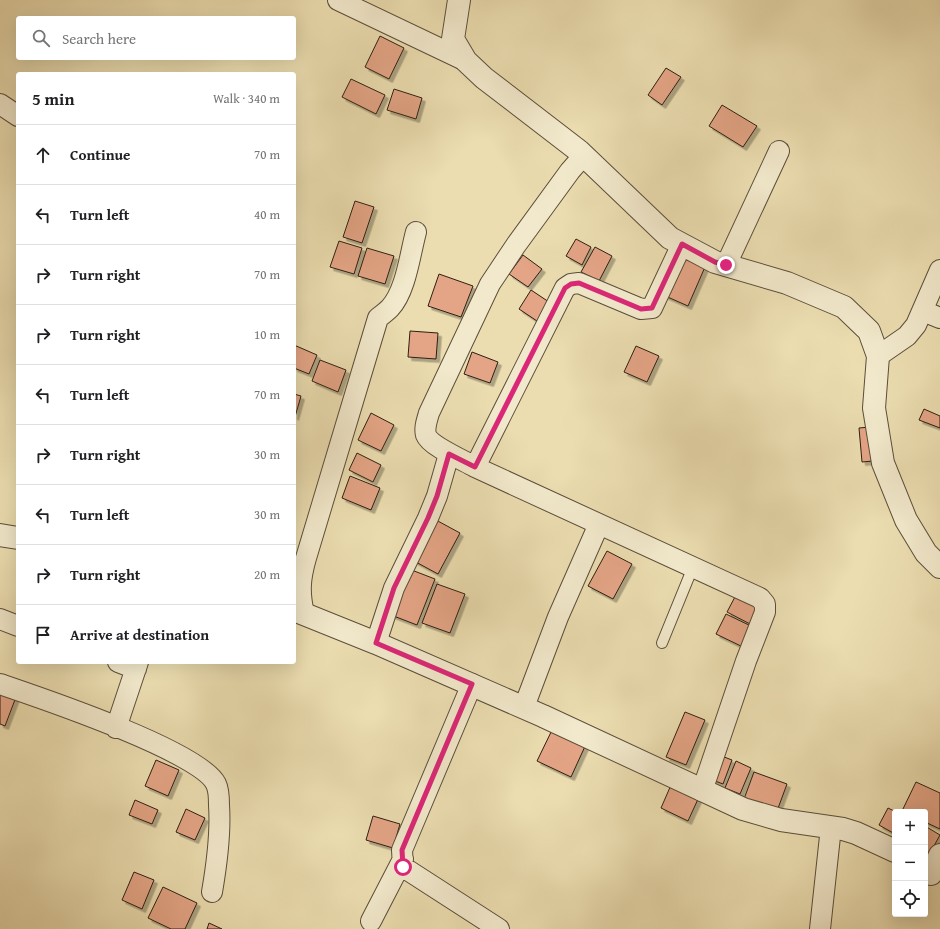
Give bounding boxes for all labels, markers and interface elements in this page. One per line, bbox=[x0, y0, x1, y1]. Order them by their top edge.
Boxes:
search box bbox=[16, 16, 296, 60]
icon: search bbox=[30, 27, 52, 49]
text: Search here bbox=[62, 28, 136, 49]
text: 5 min bbox=[32, 86, 74, 111]
text: Walk · 340 m bbox=[213, 89, 280, 108]
icon: ahead bbox=[32, 144, 54, 166]
text: Continue bbox=[70, 144, 131, 165]
text: 70 m bbox=[254, 145, 280, 164]
icon: left bbox=[32, 204, 54, 226]
text: Turn left bbox=[70, 204, 129, 225]
text: 40 m bbox=[254, 205, 280, 224]
route end bbox=[717, 256, 735, 274]
icon: right bbox=[32, 264, 54, 286]
text: Turn right bbox=[70, 264, 141, 285]
text: 70 m bbox=[254, 265, 280, 284]
icon: right bbox=[32, 324, 54, 346]
text: Turn right bbox=[70, 324, 141, 345]
text: 10 m bbox=[254, 325, 280, 344]
icon: left bbox=[32, 384, 54, 406]
text: Turn left bbox=[70, 384, 129, 405]
text: 70 m bbox=[254, 385, 280, 404]
icon: right bbox=[32, 444, 54, 466]
text: Turn right bbox=[70, 444, 141, 465]
text: 30 m bbox=[254, 445, 280, 464]
icon: left bbox=[32, 504, 54, 526]
text: Turn left bbox=[70, 504, 129, 525]
text: 30 m bbox=[254, 505, 280, 524]
icon: right bbox=[32, 564, 54, 586]
text: Turn right bbox=[70, 564, 141, 585]
text: 20 m bbox=[254, 565, 280, 584]
icon: arrive bbox=[32, 624, 54, 646]
text: Arrive at destination bbox=[70, 624, 209, 645]
map controls bbox=[892, 809, 928, 917]
button: + bbox=[892, 809, 928, 845]
button: − bbox=[892, 845, 928, 881]
route start bbox=[394, 858, 412, 876]
button: locate bbox=[892, 881, 928, 917]

